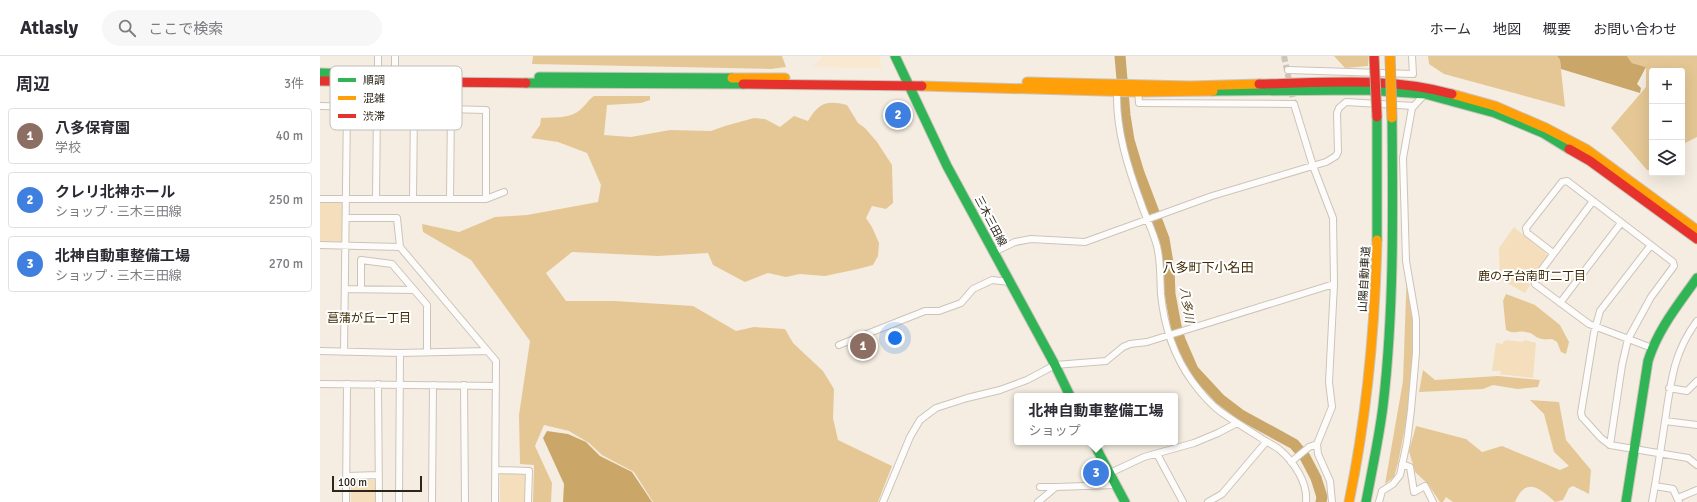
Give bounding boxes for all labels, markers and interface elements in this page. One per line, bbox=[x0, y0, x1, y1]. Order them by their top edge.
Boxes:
search box bbox=[102, 10, 382, 46]
text: Atlasly bbox=[20, 16, 78, 40]
icon: search bbox=[116, 17, 138, 39]
text: ここで検索 bbox=[148, 20, 223, 38]
text: ホーム bbox=[1429, 21, 1471, 38]
text: 地図 bbox=[1493, 21, 1521, 38]
text: 概要 bbox=[1543, 21, 1571, 38]
text: お問い合わせ bbox=[1593, 21, 1677, 38]
legend bbox=[330, 66, 462, 130]
map controls bbox=[1649, 68, 1685, 176]
button: + bbox=[1649, 68, 1685, 104]
text: 周辺 bbox=[16, 74, 50, 95]
text: 順調 bbox=[363, 74, 385, 87]
text: 3件 bbox=[284, 76, 304, 92]
text: 混雑 bbox=[363, 92, 385, 105]
pin: 2 bbox=[885, 100, 911, 130]
button: − bbox=[1649, 104, 1685, 140]
text: 渋滞 bbox=[363, 110, 385, 123]
text: 八多保育園 bbox=[55, 119, 130, 137]
text: 1 bbox=[26, 128, 34, 144]
text: 40 m bbox=[276, 128, 303, 144]
text: 学校 bbox=[55, 140, 81, 156]
button: layers bbox=[1649, 140, 1685, 176]
text: クレリ北神ホール bbox=[55, 183, 175, 201]
text: 2 bbox=[26, 192, 34, 208]
text: 250 m bbox=[269, 192, 303, 208]
street label: 三木三田線 bbox=[972, 194, 1009, 249]
text: ショップ · 三木三田線 bbox=[55, 204, 182, 220]
street label: 山陽自動車道 bbox=[1356, 246, 1373, 312]
text: 北神自動車整備工場 bbox=[55, 247, 190, 265]
text: 3 bbox=[26, 256, 34, 272]
text: 270 m bbox=[269, 256, 303, 272]
district label: 八多町下小名田 bbox=[1162, 260, 1254, 276]
text: ショップ · 三木三田線 bbox=[55, 268, 182, 284]
district label: 鹿の子台南町二丁目 bbox=[1478, 269, 1586, 284]
water label: 八多川 bbox=[1176, 286, 1197, 326]
district label: 菖蒲が丘一丁目 bbox=[327, 311, 411, 326]
your location bbox=[885, 328, 905, 348]
pin: 1 bbox=[850, 331, 876, 361]
popup bbox=[1014, 393, 1178, 445]
text: 北神自動車整備工場 bbox=[1028, 402, 1164, 420]
text: ショップ bbox=[1028, 423, 1081, 439]
pin: 3 bbox=[1083, 458, 1109, 488]
scale bar bbox=[332, 474, 422, 493]
text: 100 m bbox=[338, 476, 367, 489]

